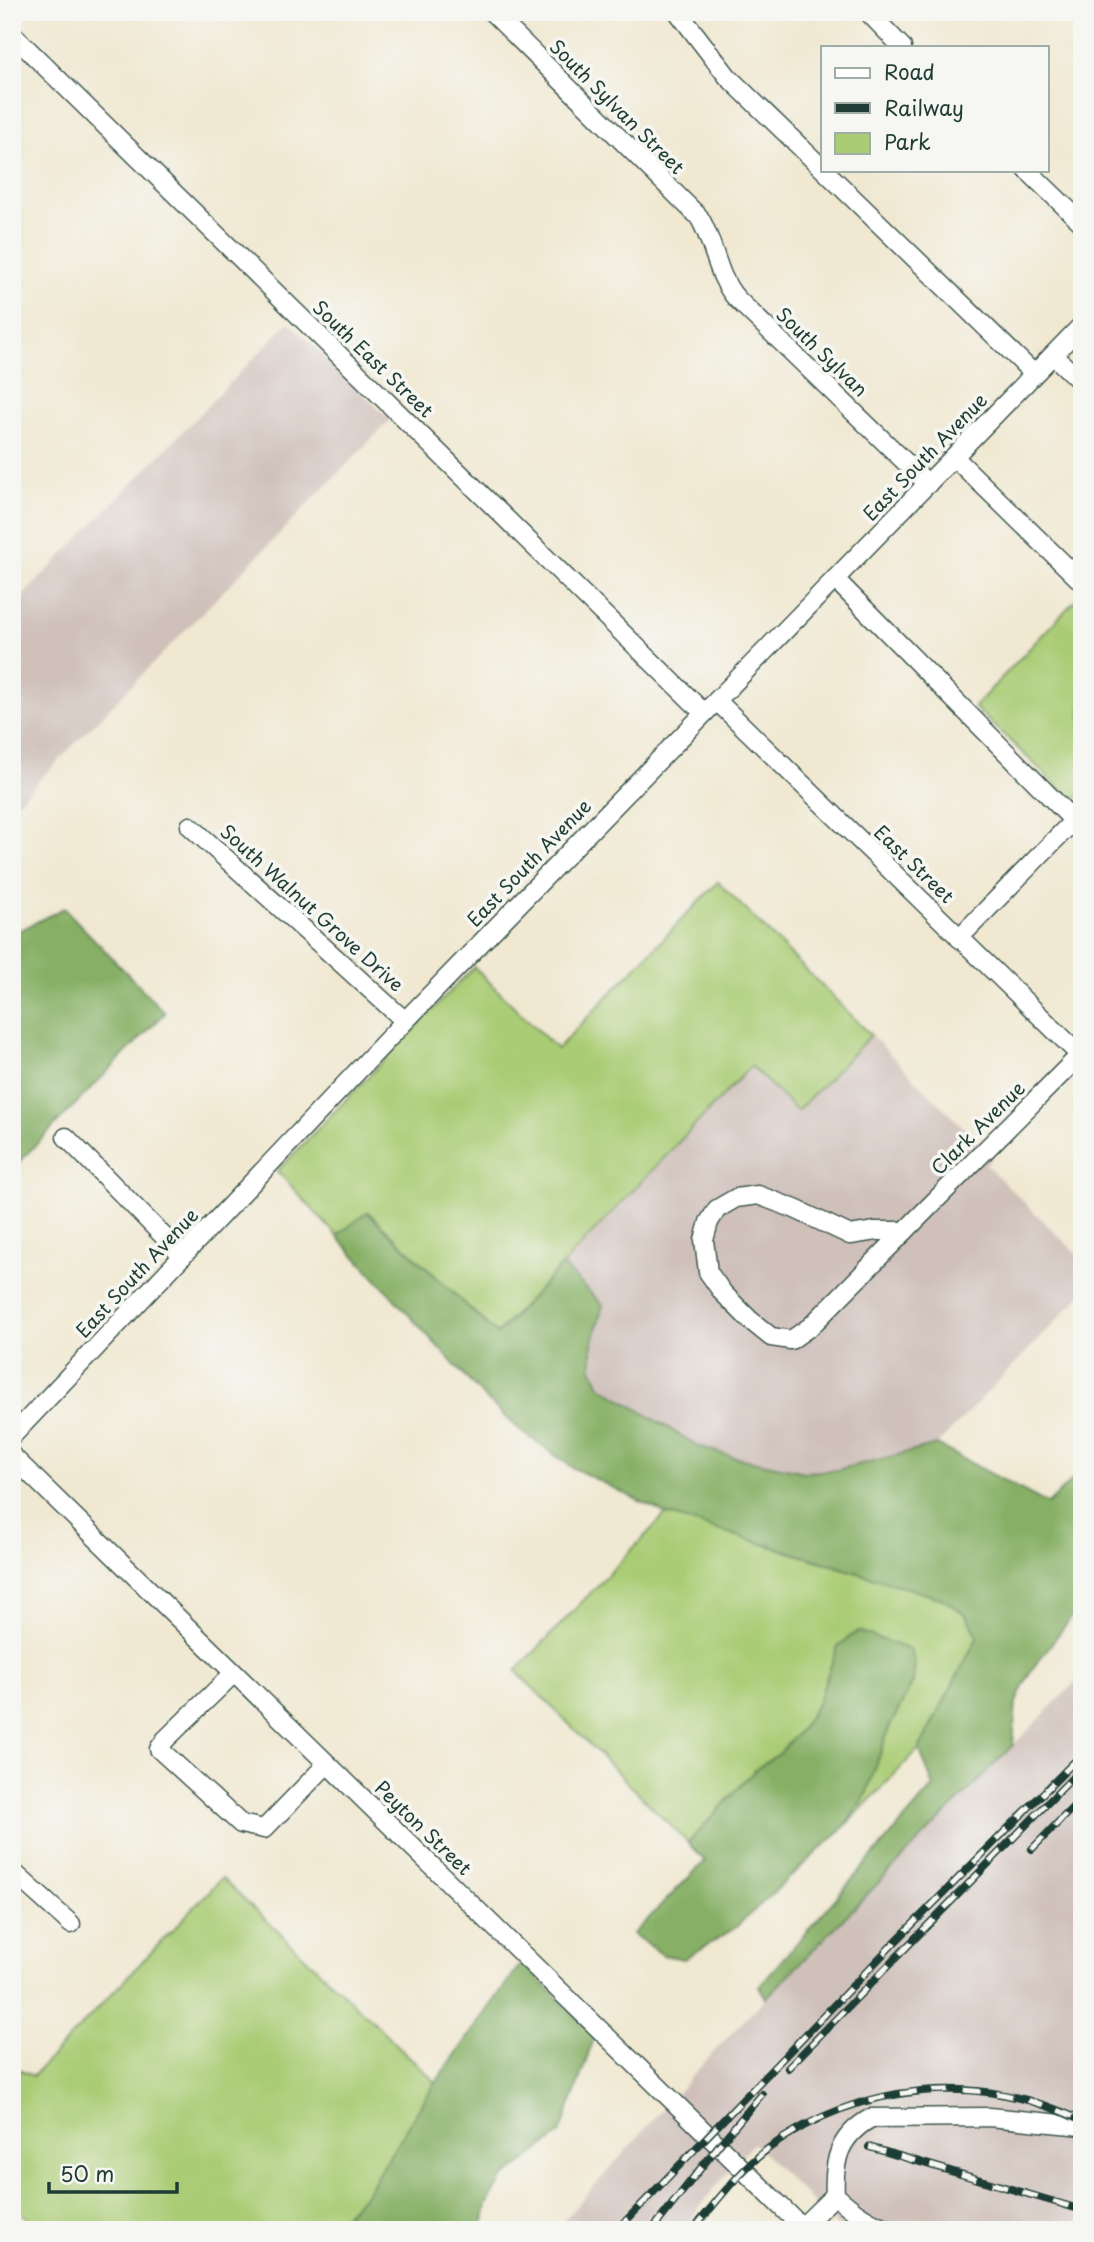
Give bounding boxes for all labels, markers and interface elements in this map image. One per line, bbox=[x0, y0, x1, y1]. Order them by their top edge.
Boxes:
street label: South Sylvan Street bbox=[544, 32, 692, 180]
legend bbox=[821, 46, 1048, 172]
text: Road bbox=[884, 55, 935, 87]
text: Railway bbox=[884, 91, 964, 123]
text: Park bbox=[884, 125, 931, 157]
street label: South East Street bbox=[307, 293, 440, 423]
street label: South Sylvan bbox=[771, 300, 875, 402]
street label: East South Avenue bbox=[856, 386, 993, 527]
street label: East South Avenue bbox=[460, 792, 597, 933]
street label: South Walnut Grove Drive bbox=[215, 817, 411, 997]
street label: East Street bbox=[868, 818, 961, 909]
street label: Clark Avenue bbox=[924, 1074, 1031, 1181]
street label: East South Avenue bbox=[69, 1201, 204, 1343]
street label: Peyton Street bbox=[369, 1774, 479, 1881]
scale bar bbox=[49, 2151, 177, 2195]
text: 50 m bbox=[60, 2157, 114, 2189]

